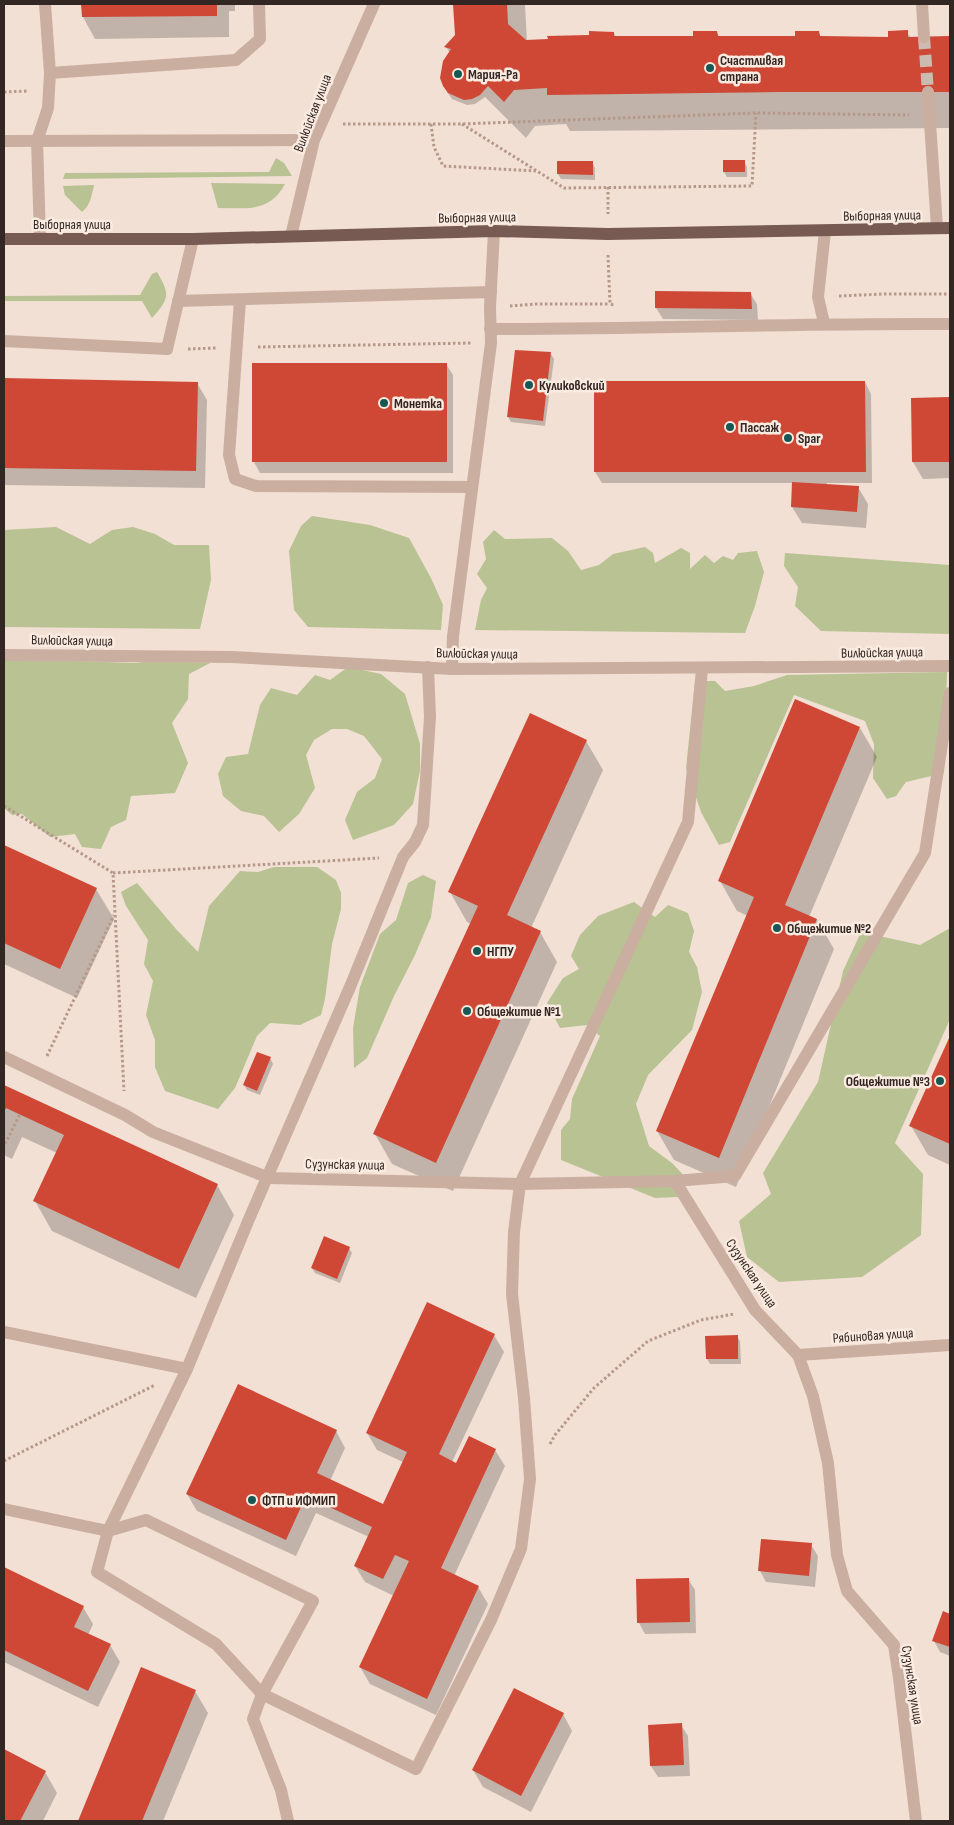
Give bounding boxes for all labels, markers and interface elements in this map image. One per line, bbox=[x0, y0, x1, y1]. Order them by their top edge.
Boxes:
place label: Счастливая страна bbox=[720, 52, 783, 85]
marker: Счастливая страна bbox=[704, 62, 716, 74]
place label: Мария-Ра bbox=[468, 66, 518, 83]
marker: Мария-Ра bbox=[452, 68, 464, 80]
street label: Вилюйская улица bbox=[290, 72, 335, 155]
street label: Выборная улица bbox=[843, 206, 921, 225]
street label: Выборная улица bbox=[438, 208, 516, 227]
street label: Выборная улица bbox=[33, 216, 111, 233]
place label: Куликовский bbox=[539, 377, 605, 394]
marker: Куликовский bbox=[523, 379, 535, 391]
place label: Монетка bbox=[394, 395, 442, 412]
marker: Монетка bbox=[378, 397, 390, 409]
place label: Пассаж bbox=[740, 419, 780, 436]
marker: Пассаж bbox=[724, 421, 736, 433]
place label: Spar bbox=[798, 430, 821, 447]
marker: Spar bbox=[782, 432, 794, 444]
street label: Вилюйская улица bbox=[31, 631, 113, 650]
street label: Вилюйская улица bbox=[841, 643, 923, 662]
street label: Вилюйская улица bbox=[436, 644, 518, 663]
place label: Общежитие №2 bbox=[787, 920, 871, 937]
marker: Общежитие №2 bbox=[771, 922, 783, 934]
place label: НГПУ bbox=[487, 943, 514, 960]
marker: НГПУ bbox=[471, 945, 483, 957]
place label: Общежитие №1 bbox=[477, 1003, 561, 1020]
marker: Общежитие №1 bbox=[461, 1005, 473, 1017]
place label: Общежитие №3 bbox=[846, 1073, 930, 1090]
marker: Общежитие №3 bbox=[934, 1075, 946, 1087]
street label: Сузунская улица bbox=[305, 1155, 385, 1174]
street label: Сузунская улица bbox=[722, 1236, 781, 1311]
street label: Рябиновая улица bbox=[832, 1324, 914, 1347]
place label: ФТП и ИФМИП bbox=[262, 1492, 336, 1509]
marker: ФТП и ИФМИП bbox=[246, 1494, 258, 1506]
street label: Сузунская улица bbox=[898, 1644, 927, 1726]

